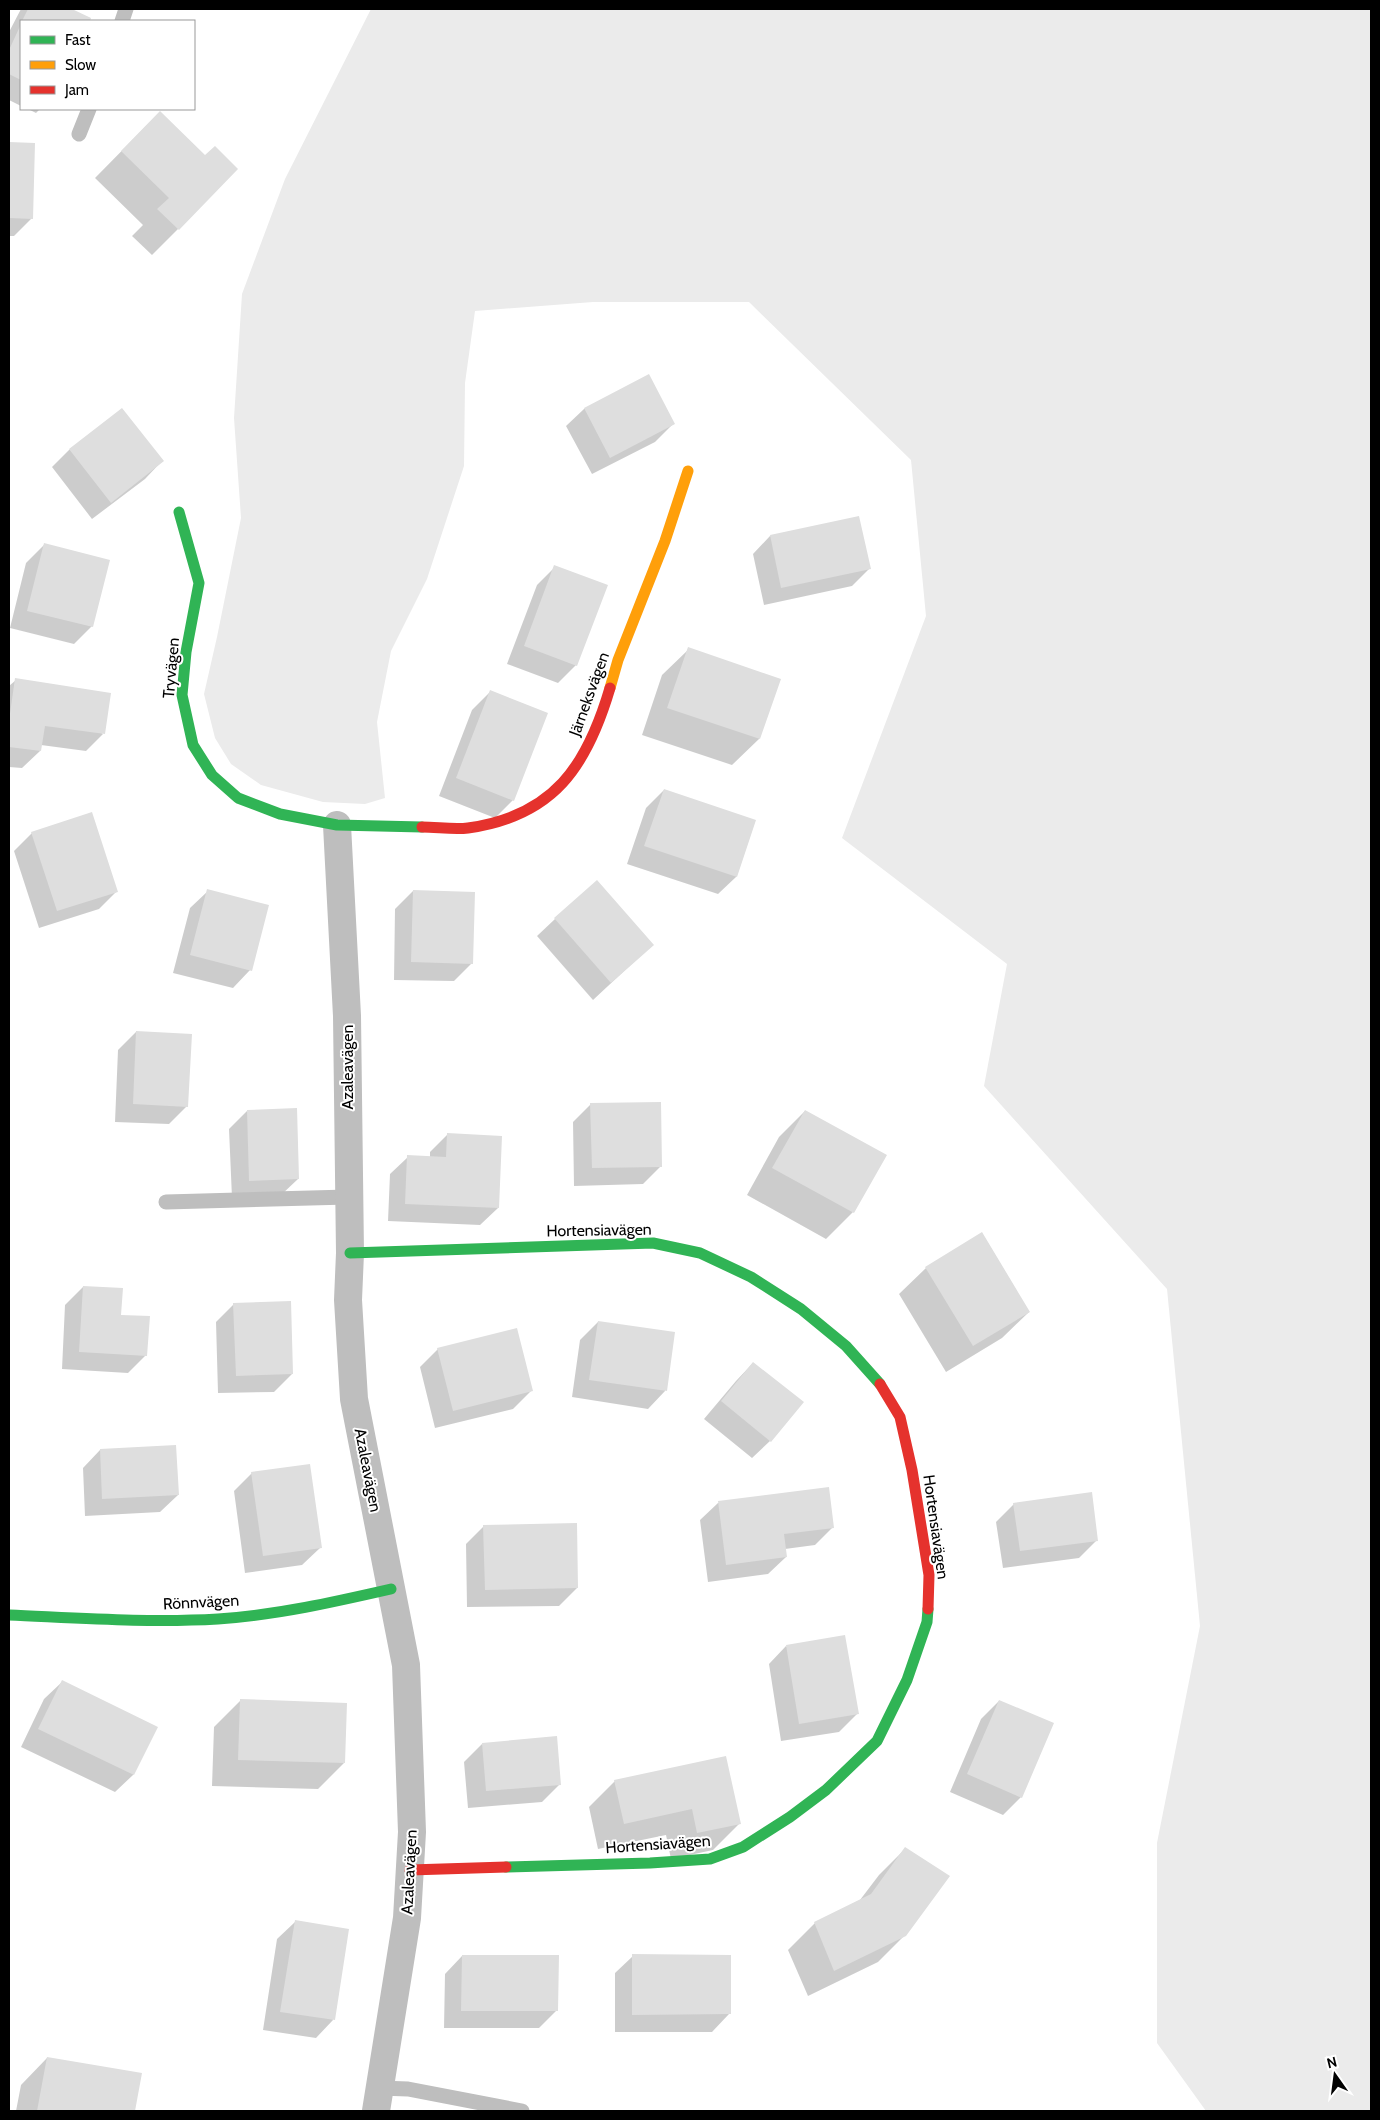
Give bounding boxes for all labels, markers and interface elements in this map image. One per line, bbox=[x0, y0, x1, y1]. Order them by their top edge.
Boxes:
legend bbox=[20, 20, 195, 110]
text: Fast bbox=[65, 31, 90, 49]
text: Slow bbox=[65, 56, 96, 74]
text: Jam bbox=[64, 81, 89, 99]
street label: Tryvägen bbox=[159, 637, 183, 699]
street label: Järneksvägen bbox=[565, 649, 613, 740]
street label: Azaleavägen bbox=[338, 1024, 357, 1109]
street label: Hortensiavägen bbox=[546, 1220, 652, 1240]
street label: Azaleavägen bbox=[351, 1427, 385, 1514]
street label: Hortensiavägen bbox=[919, 1474, 953, 1581]
street label: Rönnvägen bbox=[162, 1591, 240, 1613]
street label: Azaleavägen bbox=[397, 1829, 421, 1915]
street label: Hortensiavägen bbox=[605, 1831, 711, 1857]
north arrow bbox=[1310, 2050, 1360, 2100]
text: N bbox=[1325, 2052, 1339, 2072]

